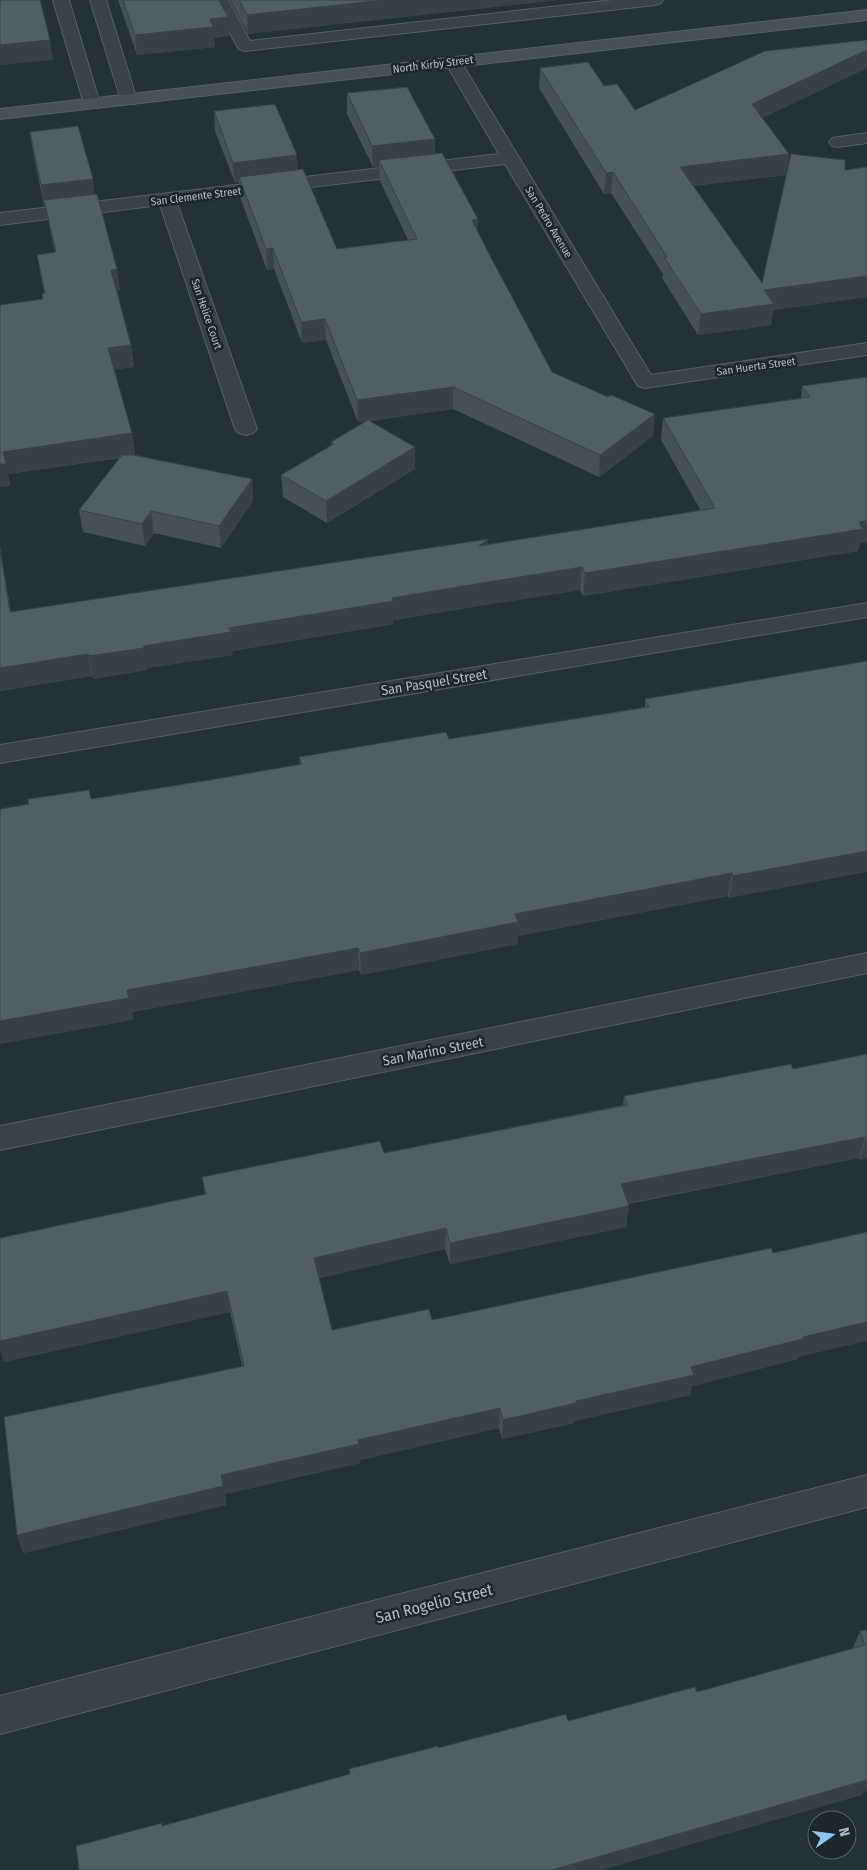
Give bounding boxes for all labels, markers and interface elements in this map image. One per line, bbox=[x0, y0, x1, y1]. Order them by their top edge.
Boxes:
street label: North Kirby Street bbox=[392, 53, 474, 76]
street label: San Clemente Street bbox=[150, 184, 242, 209]
street label: San Pedro Avenue bbox=[522, 184, 575, 260]
street label: San Helice Court bbox=[188, 277, 225, 352]
street label: San Huerta Street bbox=[716, 354, 797, 378]
street label: San Pasquel Street bbox=[380, 666, 489, 699]
street label: San Marino Street bbox=[381, 1033, 485, 1070]
street label: San Rogelio Street bbox=[374, 1580, 495, 1627]
north arrow bbox=[807, 1810, 857, 1860]
text: N bbox=[835, 1826, 853, 1838]

